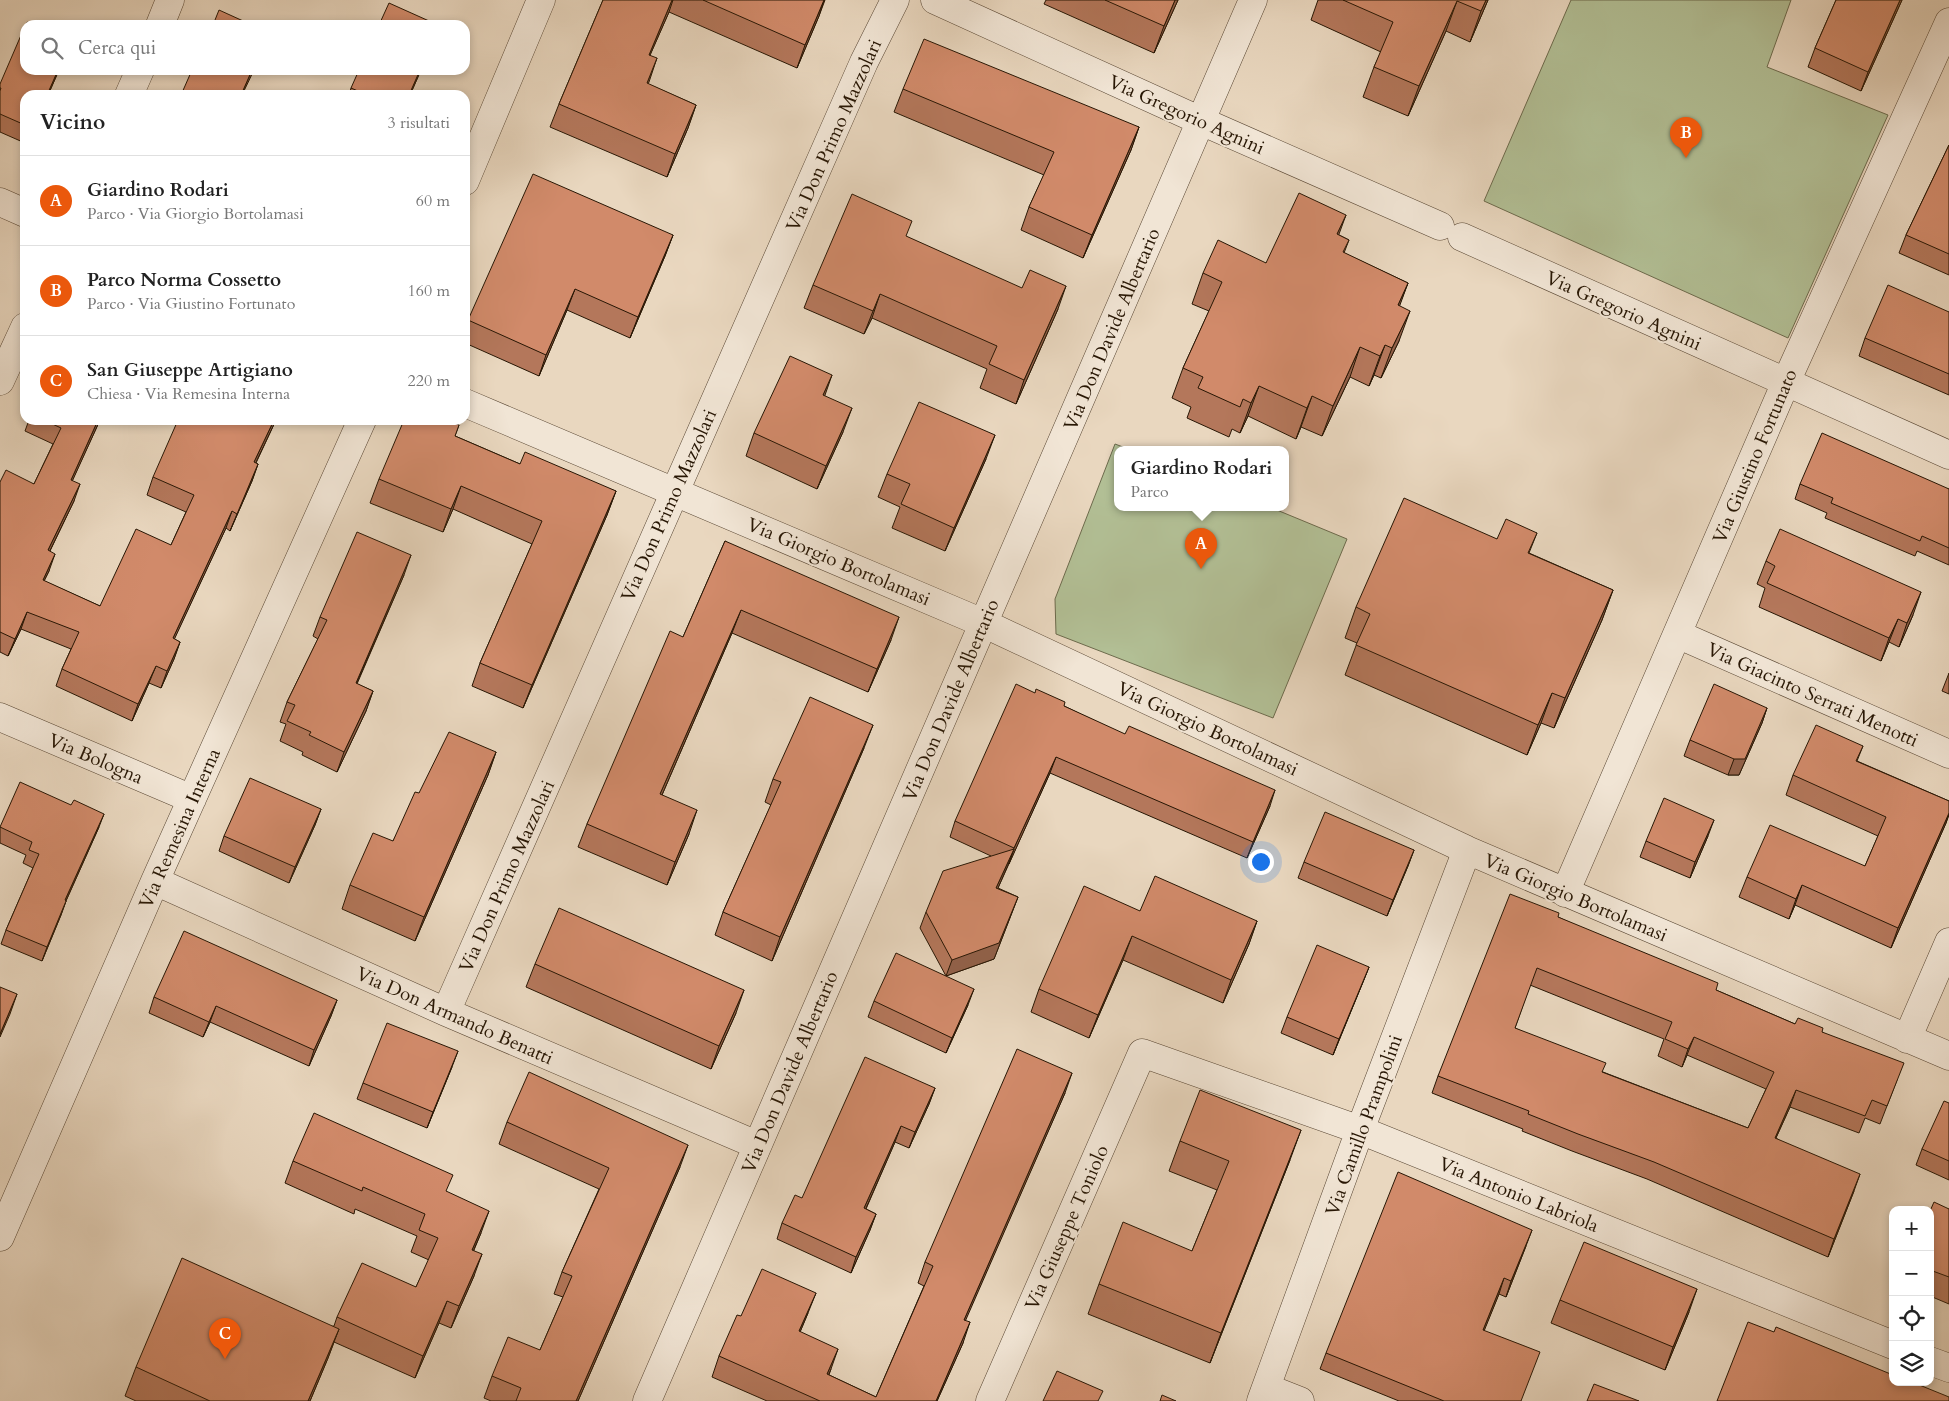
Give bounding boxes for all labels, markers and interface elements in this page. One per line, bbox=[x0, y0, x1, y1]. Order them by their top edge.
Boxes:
search box bbox=[20, 20, 470, 75]
icon: search bbox=[38, 34, 66, 62]
text: Cerca qui bbox=[78, 35, 156, 61]
street label: Via Don Primo Mazzolari bbox=[780, 35, 888, 236]
street label: Via Gregorio Agnini bbox=[1104, 69, 1269, 161]
text: Vicino bbox=[40, 108, 105, 137]
text: 3 risultati bbox=[387, 112, 450, 134]
pin: B bbox=[1670, 117, 1702, 158]
text: Giardino Rodari bbox=[87, 177, 229, 203]
text: A bbox=[50, 190, 62, 212]
text: 60 m bbox=[416, 190, 450, 212]
text: Parco · Via Giorgio Bortolamasi bbox=[87, 203, 304, 225]
street label: Via Don Davide Albertario bbox=[1057, 224, 1166, 435]
street label: Via Gregorio Agnini bbox=[1541, 265, 1706, 357]
text: Parco Norma Cossetto bbox=[87, 267, 281, 293]
text: B bbox=[50, 280, 62, 302]
text: 160 m bbox=[408, 280, 450, 302]
text: Parco · Via Giustino Fortunato bbox=[87, 293, 295, 315]
text: San Giuseppe Artigiano bbox=[87, 357, 293, 383]
street label: Via Giustino Fortunato bbox=[1706, 365, 1803, 548]
text: C bbox=[50, 370, 62, 392]
text: 220 m bbox=[408, 370, 450, 392]
text: Chiesa · Via Remesina Interna bbox=[87, 383, 290, 405]
street label: Via Don Primo Mazzolari bbox=[615, 405, 723, 606]
popup bbox=[1114, 446, 1289, 511]
text: Giardino Rodari bbox=[1131, 455, 1272, 481]
text: Parco bbox=[1131, 481, 1169, 503]
street label: Via Giorgio Bortolamasi bbox=[743, 511, 934, 612]
pin: A bbox=[1185, 528, 1217, 569]
street label: Via Don Davide Albertario bbox=[896, 595, 1005, 806]
street label: Via Giacinto Serrati Menotti bbox=[1703, 636, 1922, 753]
street label: Via Giorgio Bortolamasi bbox=[1113, 675, 1302, 782]
street label: Via Bologna bbox=[44, 727, 147, 791]
street label: Via Remesina Interna bbox=[133, 744, 227, 913]
street label: Via Don Primo Mazzolari bbox=[453, 776, 561, 977]
street label: Via Giorgio Bortolamasi bbox=[1480, 847, 1671, 948]
your location bbox=[1248, 849, 1274, 875]
street label: Via Don Armando Benatti bbox=[352, 961, 557, 1071]
street label: Via Don Davide Albertario bbox=[735, 967, 844, 1178]
street label: Via Camillo Prampolini bbox=[1319, 1031, 1409, 1220]
street label: Via Giuseppe Toniolo bbox=[1019, 1141, 1115, 1314]
street label: Via Antonio Labriola bbox=[1435, 1151, 1602, 1239]
map controls bbox=[1889, 1206, 1934, 1386]
button: + bbox=[1889, 1206, 1934, 1251]
button: − bbox=[1889, 1251, 1934, 1296]
button: locate bbox=[1889, 1296, 1934, 1341]
pin: C bbox=[209, 1318, 241, 1359]
button: layers bbox=[1889, 1341, 1934, 1386]

